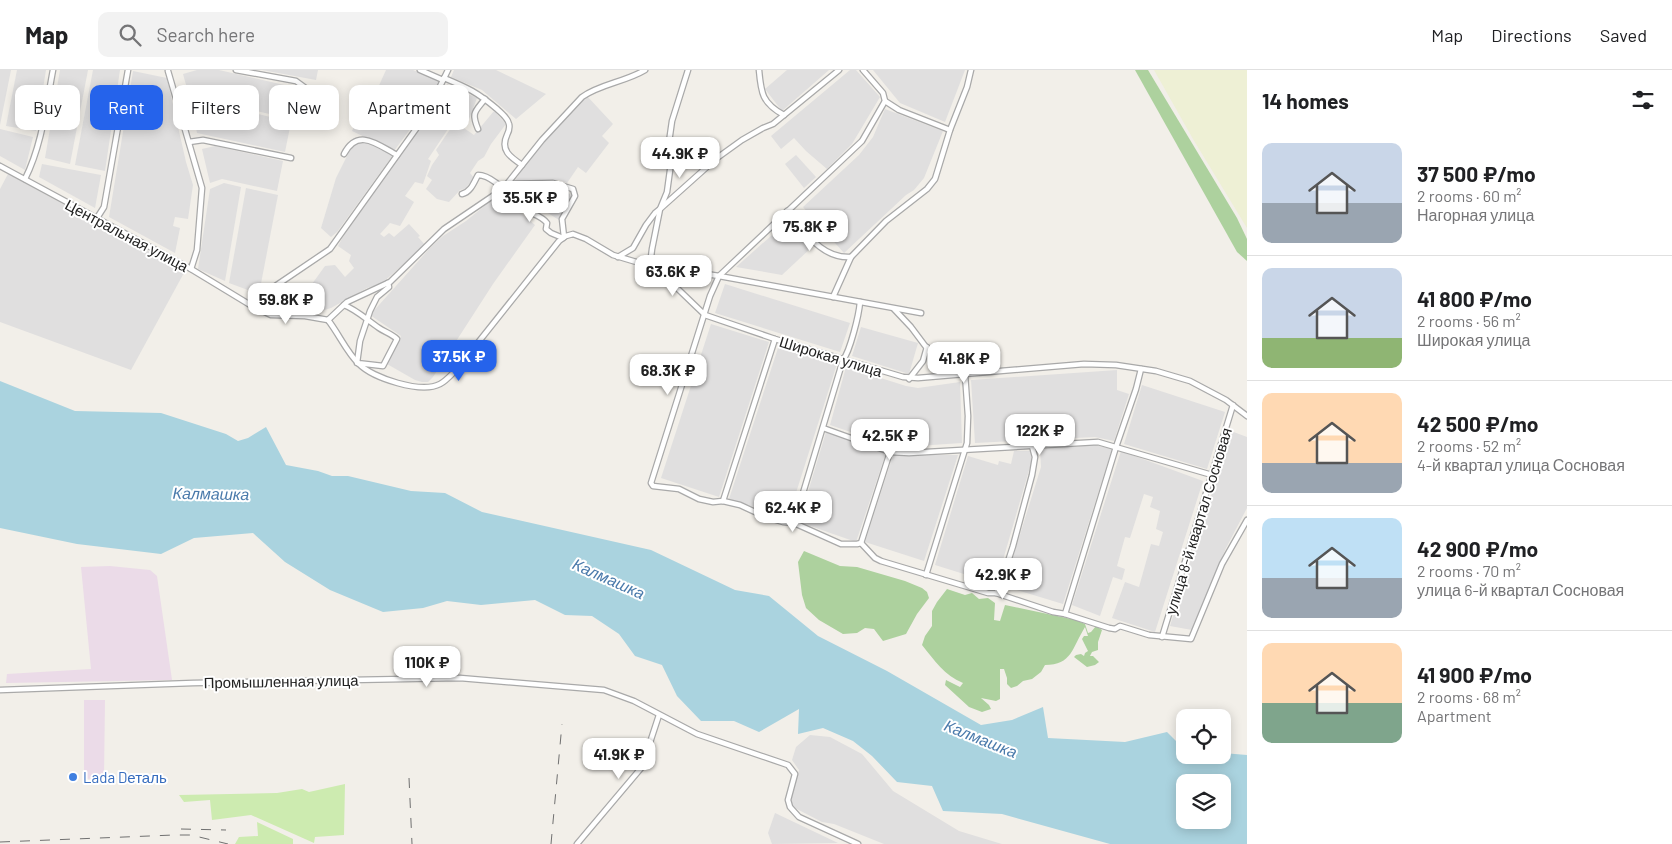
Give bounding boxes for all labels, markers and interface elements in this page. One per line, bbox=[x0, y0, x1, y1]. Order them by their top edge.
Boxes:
search box bbox=[98, 12, 448, 57]
text: Map bbox=[25, 20, 68, 49]
icon: search bbox=[116, 21, 144, 49]
text: Search here bbox=[156, 23, 255, 46]
text: Map bbox=[1431, 24, 1463, 46]
text: Directions bbox=[1491, 24, 1572, 46]
text: Saved bbox=[1600, 24, 1647, 46]
chip: Buy bbox=[15, 85, 80, 130]
chip: Rent bbox=[90, 85, 163, 130]
chip: Filters bbox=[173, 85, 259, 130]
chip: New bbox=[269, 85, 339, 130]
chip: Apartment bbox=[349, 85, 469, 130]
icon: filters bbox=[1629, 86, 1657, 114]
text: 14 homes bbox=[1262, 88, 1349, 113]
pin: 44.9K ₽ bbox=[634, 136, 726, 179]
text: 44.9K ₽ bbox=[652, 143, 708, 162]
text: 37 500 ₽/mo bbox=[1417, 161, 1536, 186]
icon: home bbox=[1302, 163, 1362, 223]
pin: 35.5K ₽ bbox=[484, 180, 576, 223]
text: 2 rooms · 60 m² bbox=[1417, 186, 1522, 205]
text: 35.5K ₽ bbox=[503, 187, 557, 206]
street label: Центральная улица bbox=[62, 195, 192, 275]
text: Нагорная улица bbox=[1417, 205, 1534, 224]
pin: 75.8K ₽ bbox=[764, 210, 856, 252]
text: 75.8K ₽ bbox=[783, 216, 837, 235]
pin: 63.6K ₽ bbox=[627, 254, 719, 297]
text: 63.6K ₽ bbox=[646, 261, 700, 280]
pin: 59.8K ₽ bbox=[240, 282, 332, 325]
text: 41 800 ₽/mo bbox=[1417, 286, 1532, 311]
icon: home bbox=[1302, 288, 1362, 348]
text: 59.8K ₽ bbox=[259, 289, 313, 308]
text: 2 rooms · 56 m² bbox=[1417, 311, 1521, 330]
text: Широкая улица bbox=[1417, 330, 1531, 349]
street label: Широкая улица bbox=[777, 332, 885, 380]
pin: 37.5K ₽ bbox=[413, 340, 505, 382]
pin: 41.8K ₽ bbox=[918, 342, 1010, 384]
text: 37.5K ₽ bbox=[433, 346, 485, 365]
text: 41.8K ₽ bbox=[938, 348, 990, 367]
pin: 68.3K ₽ bbox=[622, 354, 714, 396]
text: 68.3K ₽ bbox=[641, 360, 695, 379]
text: 42 500 ₽/mo bbox=[1417, 411, 1538, 436]
icon: home bbox=[1302, 413, 1362, 473]
pin: 122K ₽ bbox=[999, 414, 1081, 456]
pin: 42.5K ₽ bbox=[844, 418, 936, 461]
text: 122K ₽ bbox=[1016, 420, 1064, 439]
text: 42.5K ₽ bbox=[862, 425, 918, 444]
street label: улица 8-й квартал Сосновая bbox=[1161, 425, 1235, 617]
text: 2 rooms · 52 m² bbox=[1417, 436, 1521, 455]
text: 4-й квартал улица Сосновая bbox=[1417, 455, 1625, 474]
water label: Калмашка bbox=[172, 483, 250, 503]
pin: 62.4K ₽ bbox=[747, 490, 839, 533]
text: 62.4K ₽ bbox=[765, 497, 821, 516]
text: 42 900 ₽/mo bbox=[1417, 536, 1538, 561]
icon: home bbox=[1302, 538, 1362, 598]
water label: Калмашка bbox=[570, 554, 648, 602]
pin: 42.9K ₽ bbox=[957, 558, 1049, 600]
text: 2 rooms · 70 m² bbox=[1417, 561, 1521, 580]
text: 42.9K ₽ bbox=[975, 564, 1031, 583]
text: улица 6-й квартал Сосновая bbox=[1417, 580, 1624, 599]
pin: 110K ₽ bbox=[386, 646, 468, 688]
text: 110K ₽ bbox=[405, 652, 450, 671]
text: 41 900 ₽/mo bbox=[1417, 662, 1532, 687]
icon: home bbox=[1302, 663, 1362, 723]
street label: Промышленная улица bbox=[203, 671, 359, 691]
text: 2 rooms · 68 m² bbox=[1417, 687, 1521, 706]
text: Apartment bbox=[1417, 706, 1492, 725]
map controls bbox=[1176, 709, 1231, 829]
button: locate bbox=[1176, 709, 1231, 764]
water label: Калмашка bbox=[942, 715, 1020, 761]
pin: 41.9K ₽ bbox=[573, 738, 665, 780]
text: 41.9K ₽ bbox=[593, 744, 645, 763]
place label: Lada Dеталь bbox=[83, 768, 167, 786]
marker: Lada Dеталь bbox=[67, 771, 79, 783]
button: layers bbox=[1176, 774, 1231, 829]

